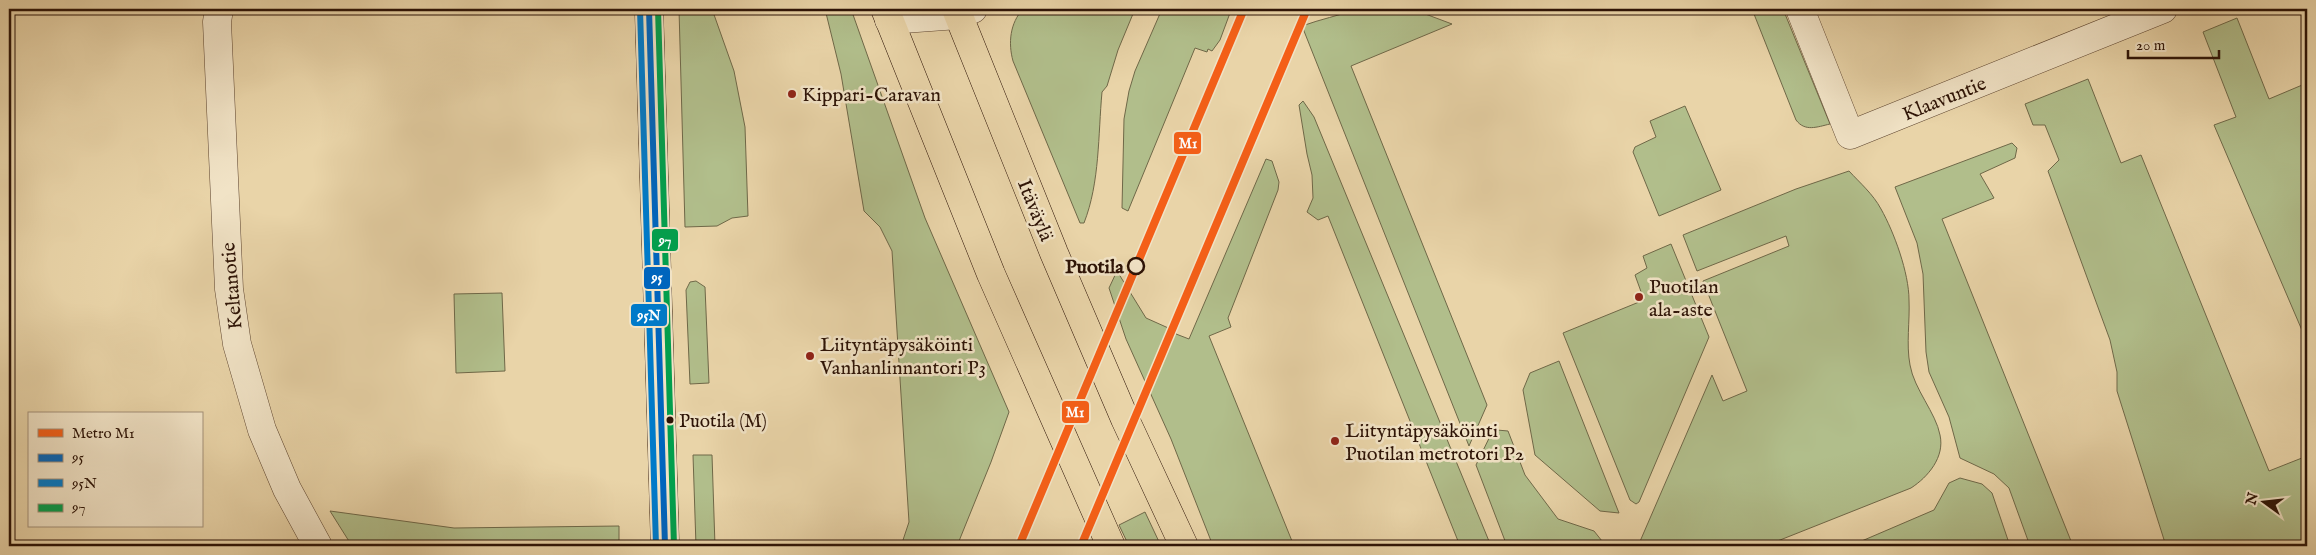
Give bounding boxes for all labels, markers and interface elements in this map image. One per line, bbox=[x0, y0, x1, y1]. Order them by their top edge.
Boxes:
scale bar bbox=[2128, 28, 2220, 60]
text: 20 m bbox=[2136, 36, 2166, 55]
street label: Klaavuntie bbox=[1899, 71, 1990, 127]
place label: Kippari-Caravan bbox=[802, 83, 941, 108]
marker: Kippari-Caravan bbox=[786, 88, 798, 100]
line badge: M1 bbox=[1173, 131, 1202, 155]
text: M1 bbox=[1179, 135, 1197, 153]
street label: Itäväylä bbox=[1011, 176, 1058, 246]
line badge: 97 bbox=[651, 228, 679, 252]
text: 97 bbox=[658, 232, 672, 250]
street label: Keltanotie bbox=[216, 241, 249, 330]
place label: Puotila bbox=[1065, 255, 1124, 280]
marker: Puotila bbox=[1127, 257, 1145, 275]
line badge: 95 bbox=[643, 266, 671, 290]
text: 95 bbox=[650, 269, 663, 287]
place label: Puotilan ala-aste bbox=[1649, 275, 1719, 323]
marker: Puotilan ala-aste bbox=[1633, 291, 1645, 303]
line badge: 95N bbox=[630, 303, 668, 327]
text: 95N bbox=[636, 307, 661, 325]
place label: Liityntäpysäköinti Vanhanlinnantori P3 bbox=[819, 333, 986, 381]
marker: Liityntäpysäköinti Vanhanlinnantori P3 bbox=[804, 350, 816, 362]
line badge: M1 bbox=[1061, 400, 1090, 424]
text: M1 bbox=[1066, 404, 1084, 422]
place label: Puotila (M) bbox=[679, 410, 767, 434]
legend bbox=[28, 412, 202, 528]
marker: Puotila (M) bbox=[665, 415, 675, 425]
place label: Liityntäpysäköinti Puotilan metrotori P2 bbox=[1345, 419, 1524, 467]
text: Metro M1 bbox=[72, 424, 135, 443]
marker: Liityntäpysäköinti Puotilan metrotori P2 bbox=[1329, 435, 1341, 447]
text: 95 bbox=[71, 448, 85, 467]
text: 95N bbox=[71, 474, 97, 493]
north arrow bbox=[2238, 478, 2288, 528]
text: N bbox=[2242, 491, 2263, 508]
text: 97 bbox=[71, 498, 86, 517]

